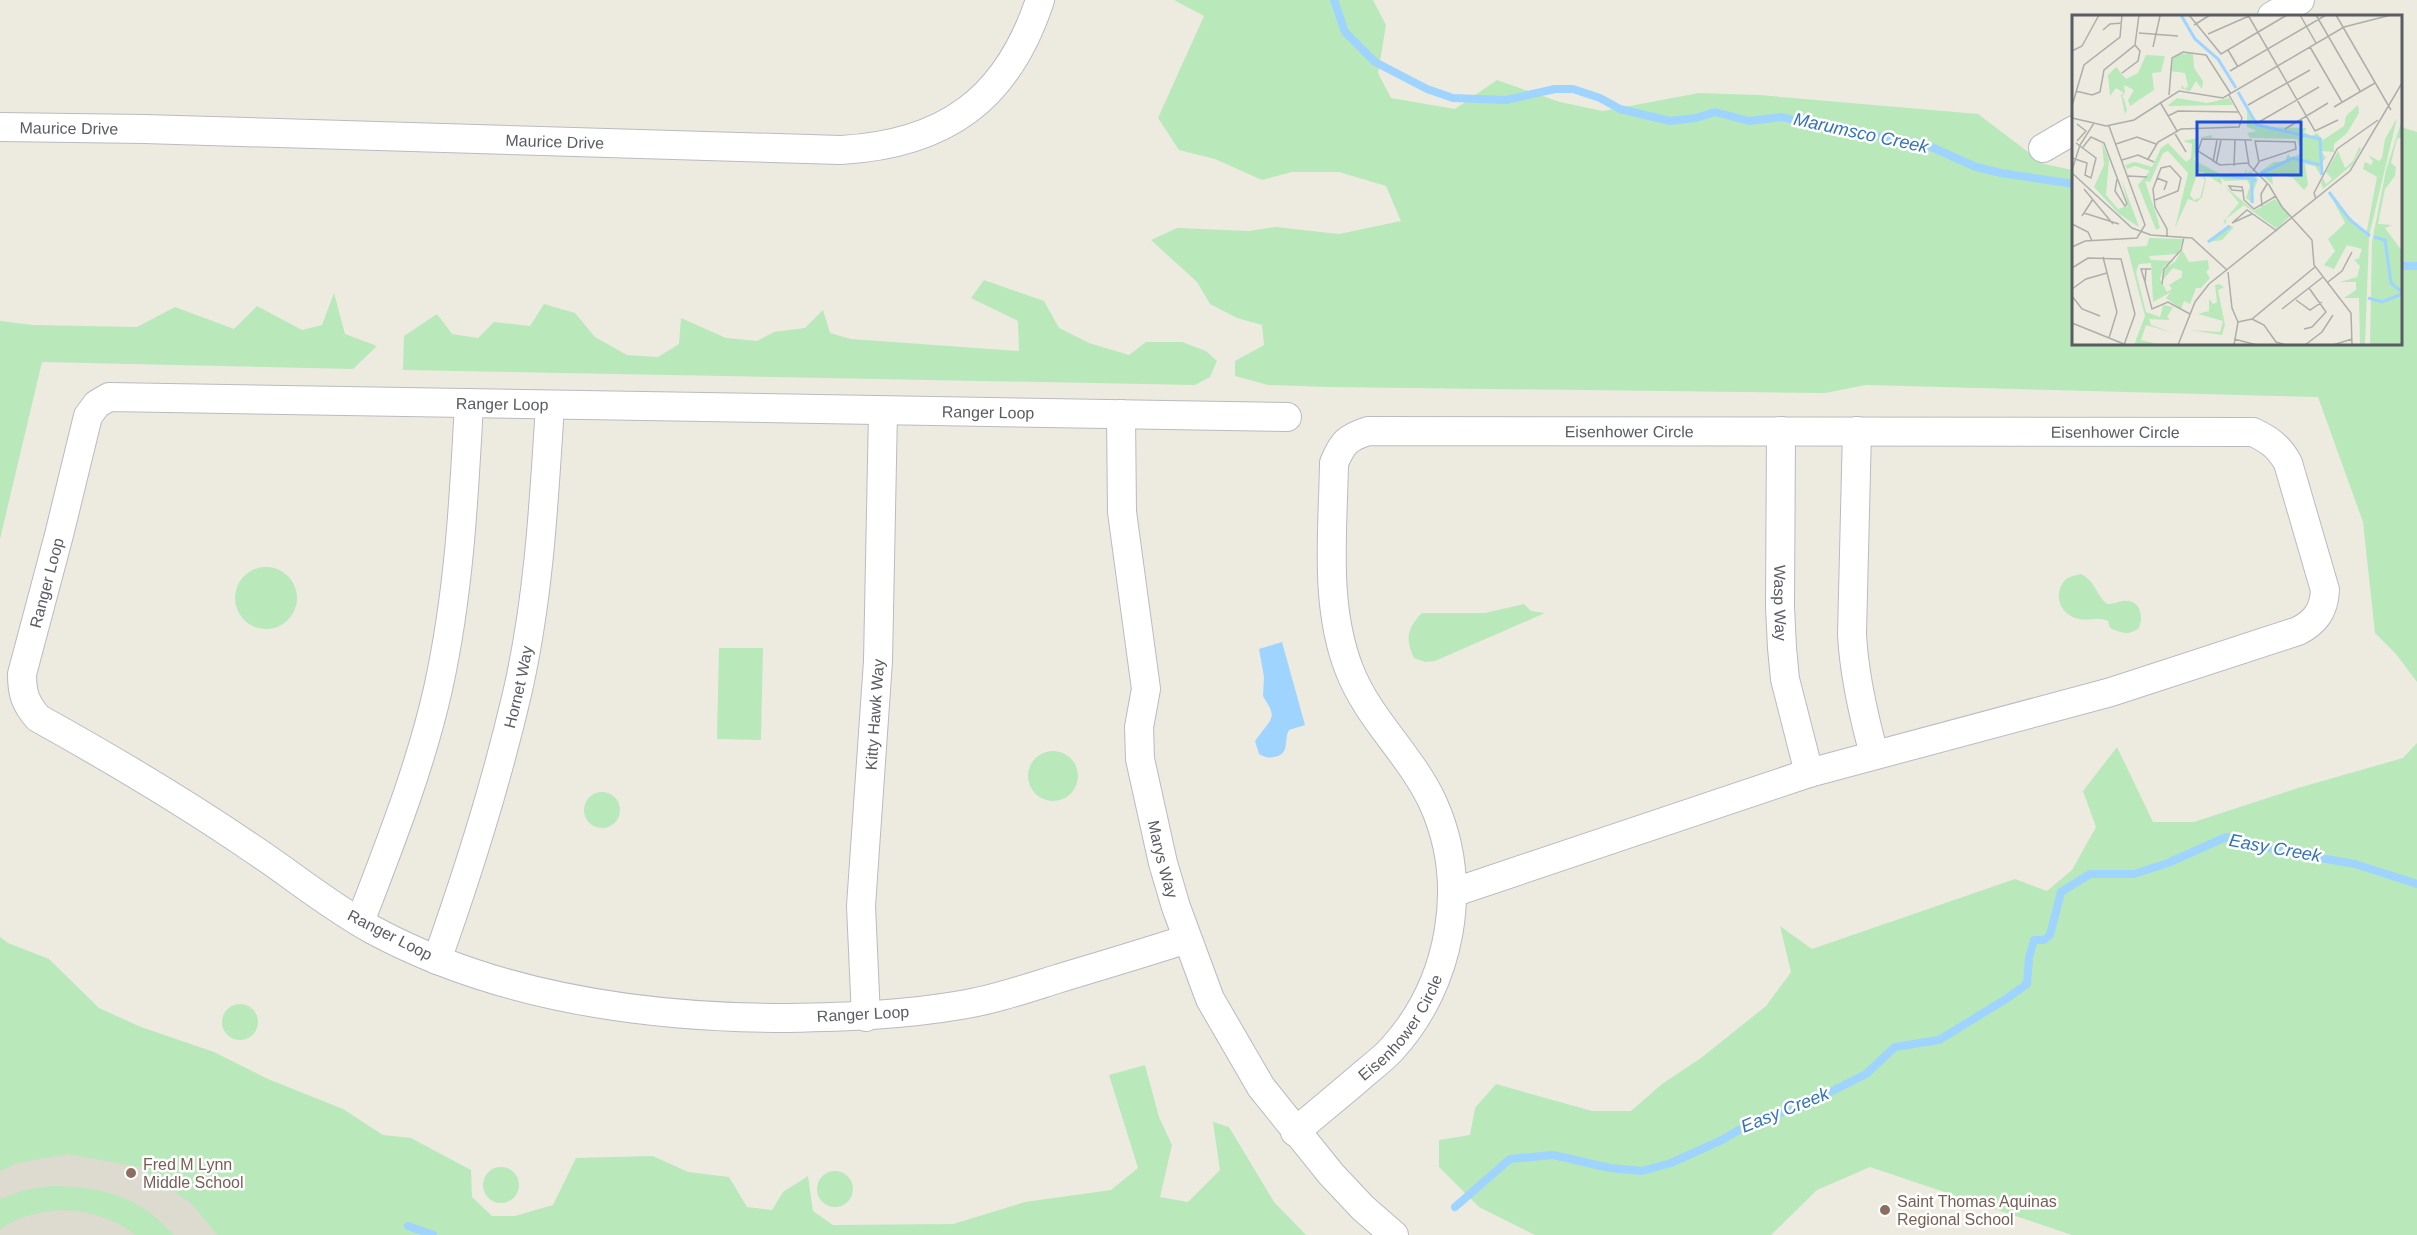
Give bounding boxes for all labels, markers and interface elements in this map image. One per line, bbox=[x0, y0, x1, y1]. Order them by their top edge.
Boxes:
inset map bbox=[2072, 15, 2402, 345]
water label: Marumsco Creek bbox=[1792, 109, 1931, 157]
street label: Maurice Drive bbox=[20, 119, 119, 137]
street label: Maurice Drive bbox=[505, 131, 605, 151]
street label: Ranger Loop bbox=[456, 394, 549, 413]
street label: Ranger Loop bbox=[942, 403, 1035, 421]
street label: Eisenhower Circle bbox=[1565, 423, 1694, 440]
street label: Eisenhower Circle bbox=[2051, 423, 2180, 440]
street label: Ranger Loop bbox=[26, 536, 66, 630]
street label: Wasp Way bbox=[1771, 565, 1790, 641]
street label: Hornet Way bbox=[501, 644, 535, 730]
street label: Kitty Hawk Way bbox=[862, 658, 887, 771]
street label: Marys Way bbox=[1145, 819, 1181, 900]
water label: Easy Creek bbox=[2227, 830, 2324, 866]
street label: Ranger Loop bbox=[345, 906, 435, 964]
street label: Eisenhower Circle bbox=[1355, 972, 1445, 1083]
street label: Ranger Loop bbox=[816, 1003, 910, 1025]
water label: Easy Creek bbox=[1738, 1083, 1833, 1137]
place label: Fred M Lynn Middle School bbox=[143, 1156, 244, 1191]
marker: Fred M Lynn Middle School bbox=[124, 1166, 138, 1180]
place label: Saint Thomas Aquinas Regional School bbox=[1897, 1193, 2057, 1228]
marker: Saint Thomas Aquinas Regional School bbox=[1878, 1203, 1892, 1217]

